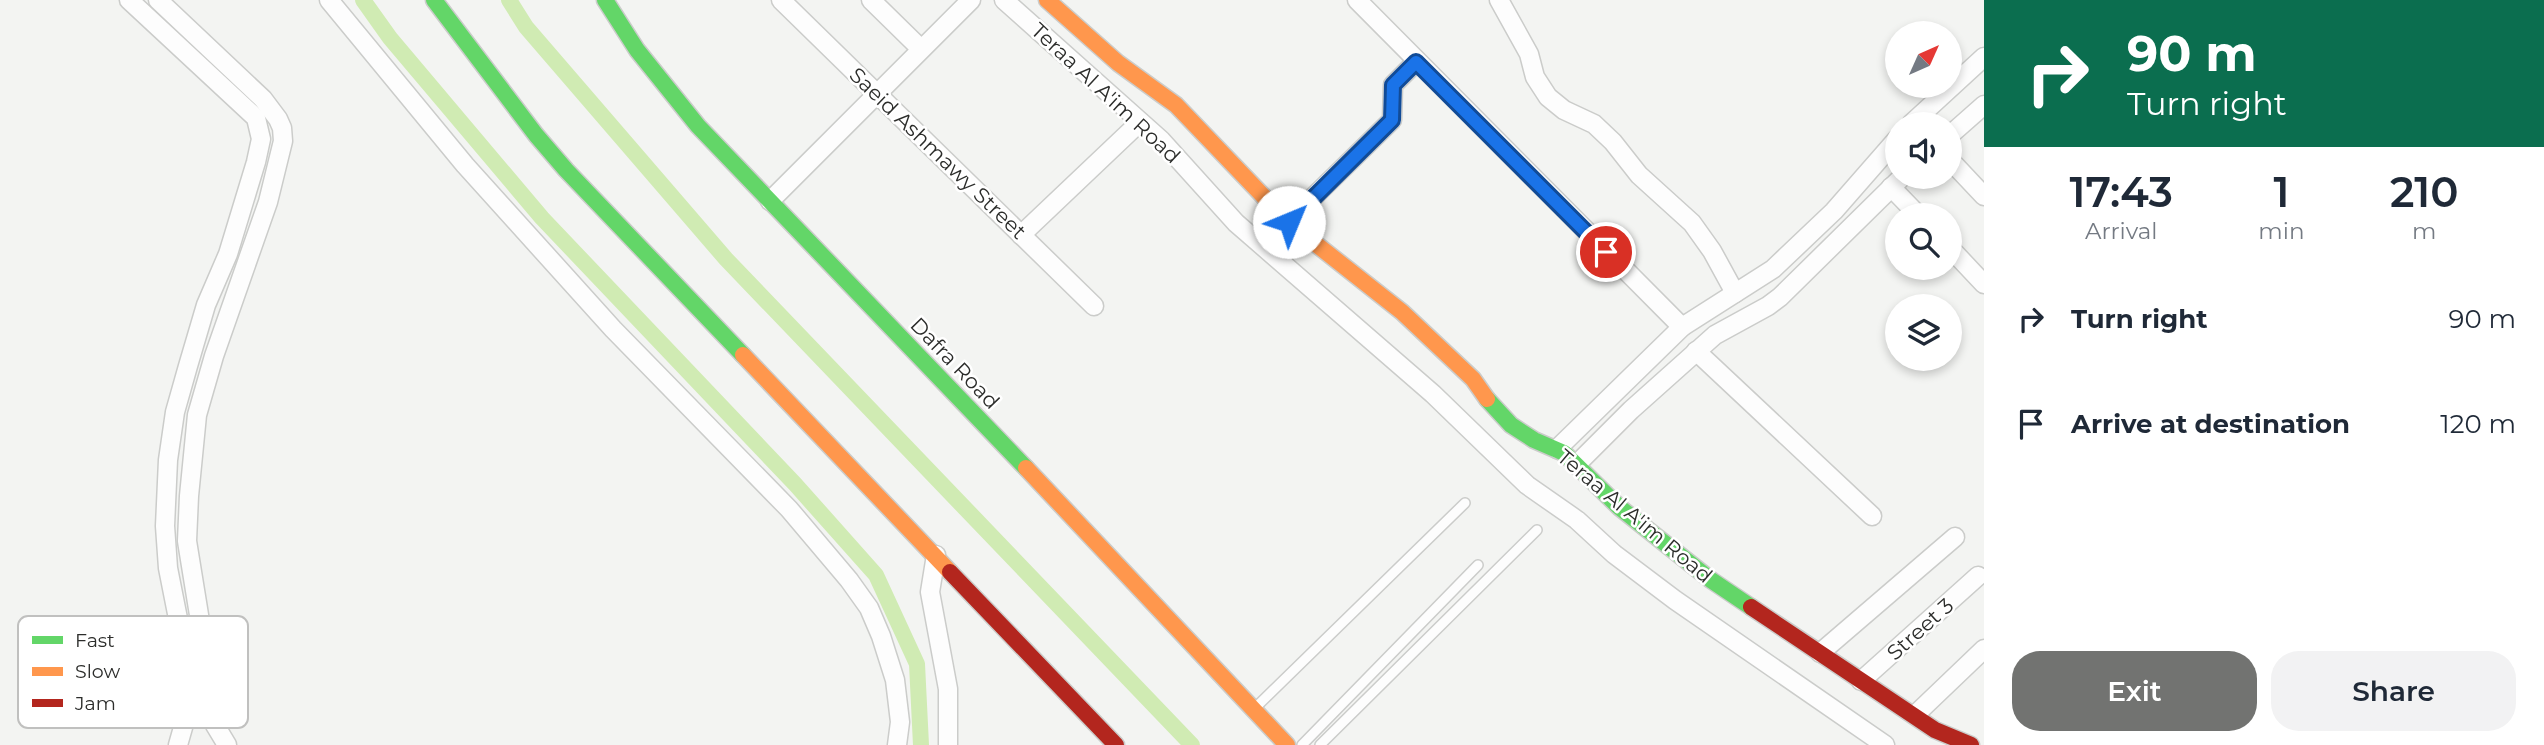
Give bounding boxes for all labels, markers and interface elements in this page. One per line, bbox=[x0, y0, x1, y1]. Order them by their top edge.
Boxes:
street label: Teraa Al A'im Road bbox=[1026, 18, 1186, 168]
north arrow bbox=[1885, 21, 1962, 98]
map controls bbox=[1885, 21, 1962, 371]
text: 90 m bbox=[2127, 24, 2257, 83]
icon: right bbox=[2012, 28, 2103, 119]
street label: Saeid Ashmawy Street bbox=[844, 62, 1032, 244]
text: Turn right bbox=[2127, 84, 2287, 123]
button: sound bbox=[1885, 112, 1962, 189]
text: 17:43 bbox=[2069, 166, 2173, 218]
text: 1 bbox=[2273, 166, 2289, 218]
text: 210 bbox=[2390, 166, 2459, 218]
position arrow bbox=[1252, 185, 1326, 259]
button: search bbox=[1885, 203, 1962, 280]
text: Arrival bbox=[2085, 217, 2157, 245]
text: min bbox=[2258, 217, 2304, 245]
text: m bbox=[2412, 217, 2436, 245]
pin bbox=[1576, 222, 1636, 282]
icon: arrive bbox=[1587, 233, 1625, 271]
button: layers bbox=[1885, 294, 1962, 371]
icon: right bbox=[2012, 300, 2050, 338]
text: Turn right bbox=[2071, 303, 2207, 335]
text: 90 m bbox=[2449, 303, 2516, 335]
street label: Dafra Road bbox=[905, 312, 1005, 414]
icon: arrive bbox=[2012, 405, 2050, 443]
text: Arrive at destination bbox=[2071, 408, 2350, 440]
text: 120 m bbox=[2440, 408, 2516, 440]
street label: Teraa Al A'im Road bbox=[1553, 444, 1717, 588]
street label: Street 3 bbox=[1882, 593, 1958, 665]
legend bbox=[18, 616, 248, 728]
text: Fast bbox=[75, 629, 115, 652]
button: Exit bbox=[2012, 651, 2257, 731]
button: Share bbox=[2271, 651, 2516, 731]
text: Slow bbox=[75, 660, 120, 683]
text: Jam bbox=[74, 692, 116, 715]

